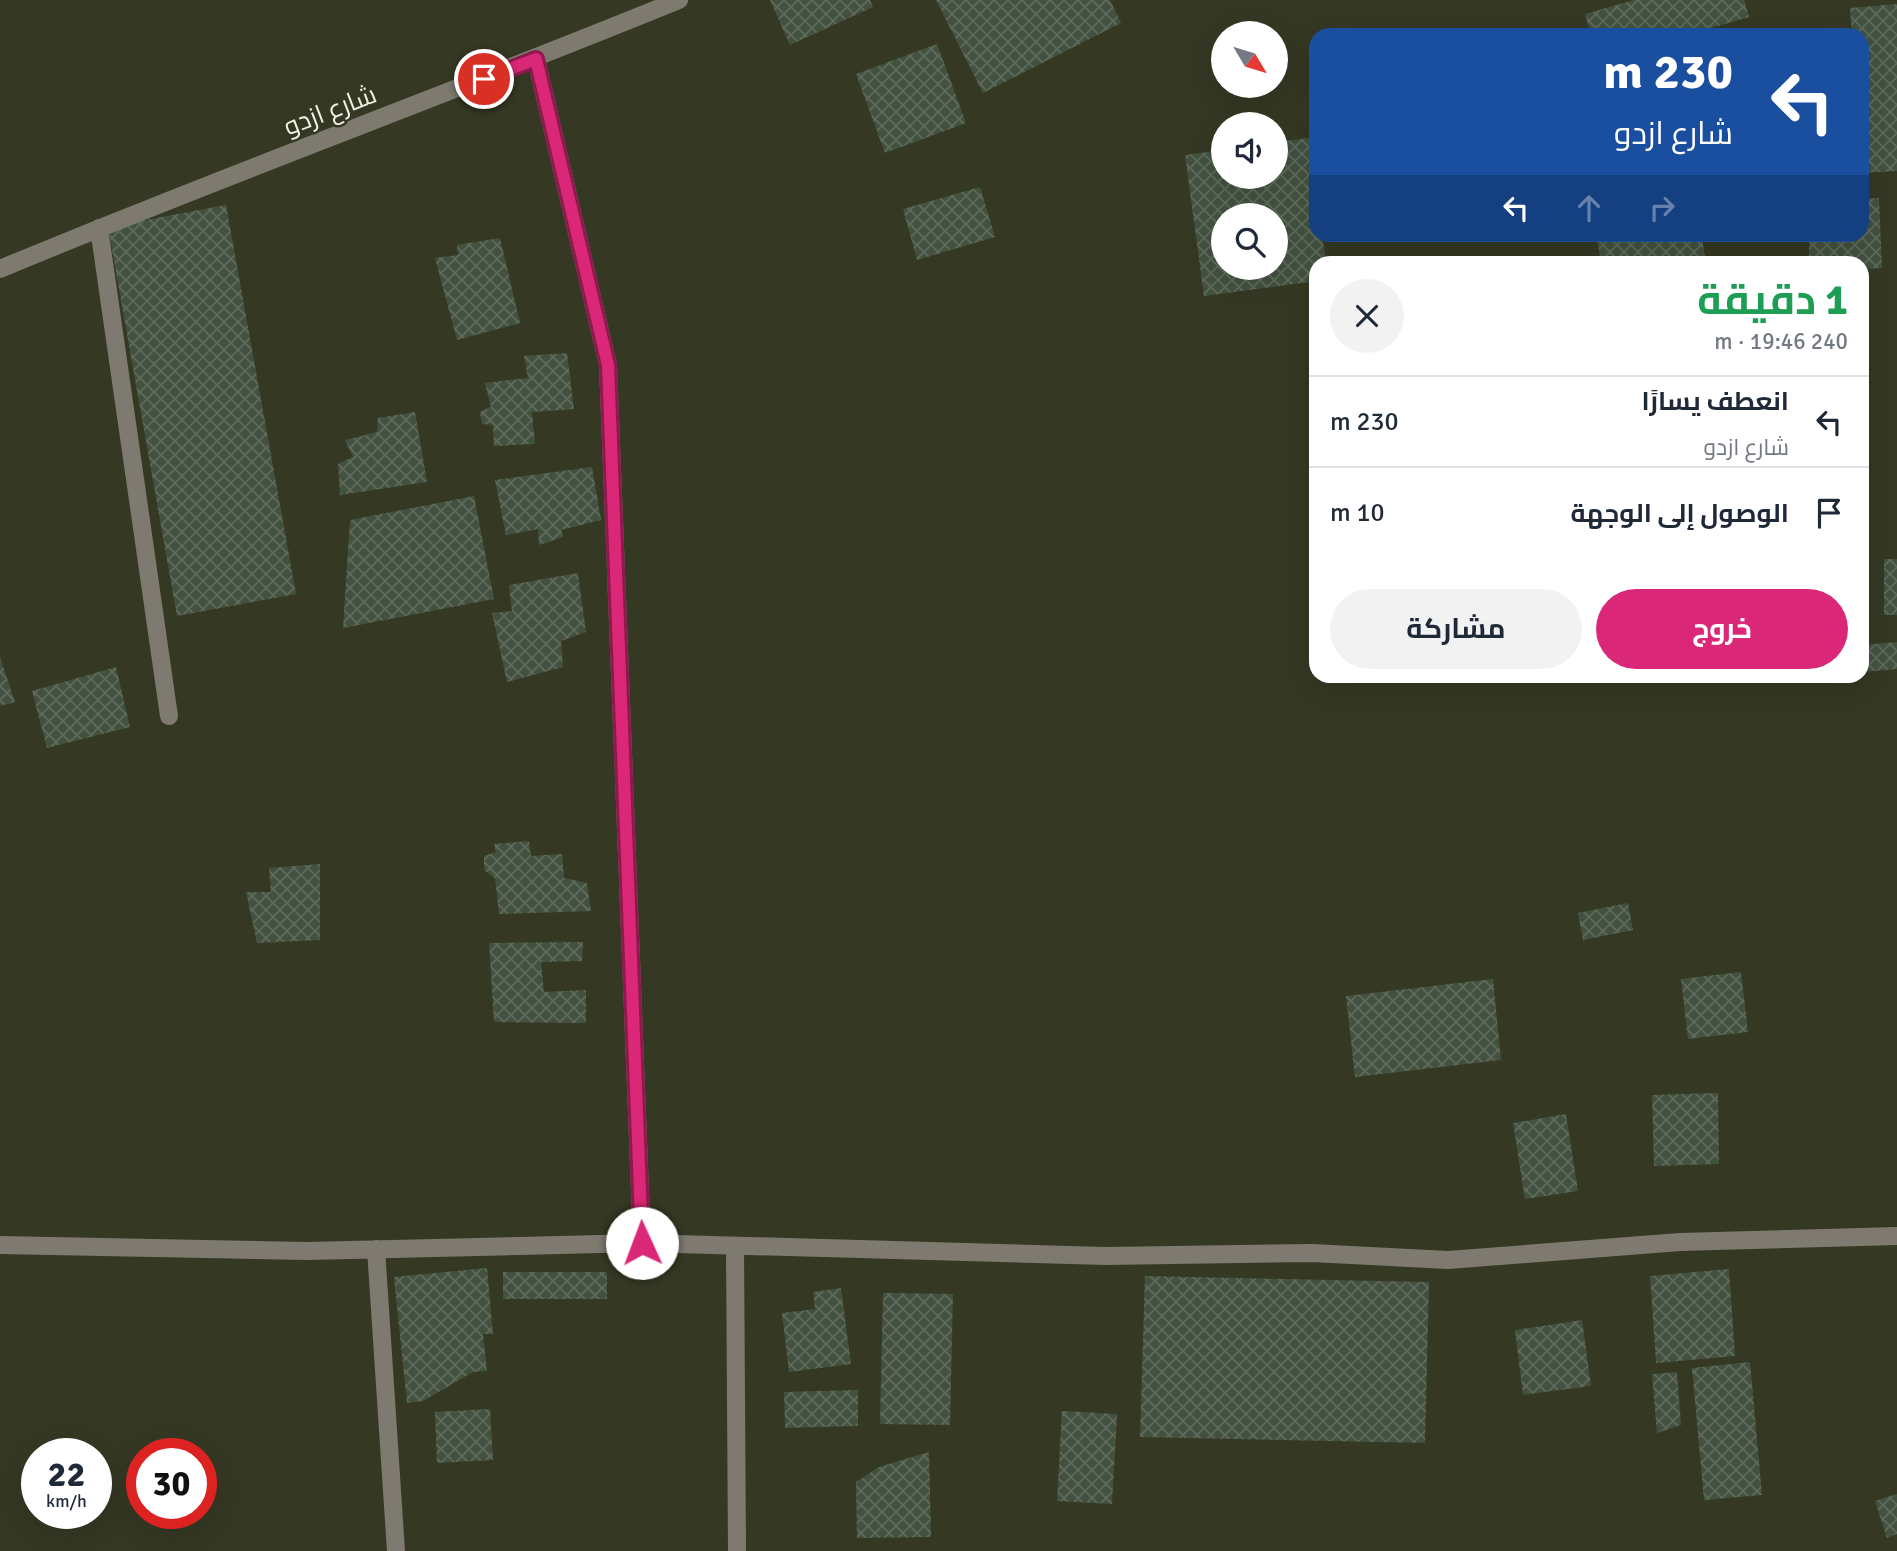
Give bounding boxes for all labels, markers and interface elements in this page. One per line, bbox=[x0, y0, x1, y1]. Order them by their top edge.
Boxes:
north arrow bbox=[1211, 21, 1288, 98]
map controls bbox=[1211, 21, 1288, 280]
text: 230 m bbox=[1603, 42, 1733, 102]
pin bbox=[454, 49, 514, 109]
icon: left bbox=[1757, 56, 1848, 147]
icon: arrive bbox=[465, 60, 503, 98]
street label: شارع ازدو bbox=[280, 79, 381, 143]
button: sound bbox=[1211, 112, 1288, 189]
text: شارع ازدو bbox=[1614, 114, 1733, 153]
icon: left bbox=[1497, 189, 1535, 227]
icon: ahead bbox=[1570, 189, 1608, 227]
icon: right bbox=[1643, 189, 1681, 227]
button: search bbox=[1211, 203, 1288, 280]
text: 1 دقيقة bbox=[1697, 275, 1848, 326]
button: close bbox=[1330, 279, 1404, 353]
text: 240 m · 19:46 bbox=[1714, 327, 1848, 356]
text: انعطف يسارًا bbox=[1641, 386, 1789, 418]
icon: left bbox=[1810, 403, 1848, 441]
text: 230 m bbox=[1330, 406, 1399, 438]
text: شارع ازدو bbox=[1704, 433, 1789, 462]
icon: arrive bbox=[1810, 494, 1848, 532]
text: 10 m bbox=[1330, 497, 1385, 529]
text: الوصول إلى الوجهة bbox=[1570, 498, 1789, 530]
button: مشاركة bbox=[1330, 589, 1582, 669]
button: خروج bbox=[1596, 589, 1848, 669]
position arrow bbox=[605, 1206, 679, 1280]
speed limit sign: 30 bbox=[126, 1438, 217, 1529]
text: 22 bbox=[48, 1453, 85, 1496]
text: km/h bbox=[46, 1490, 87, 1512]

